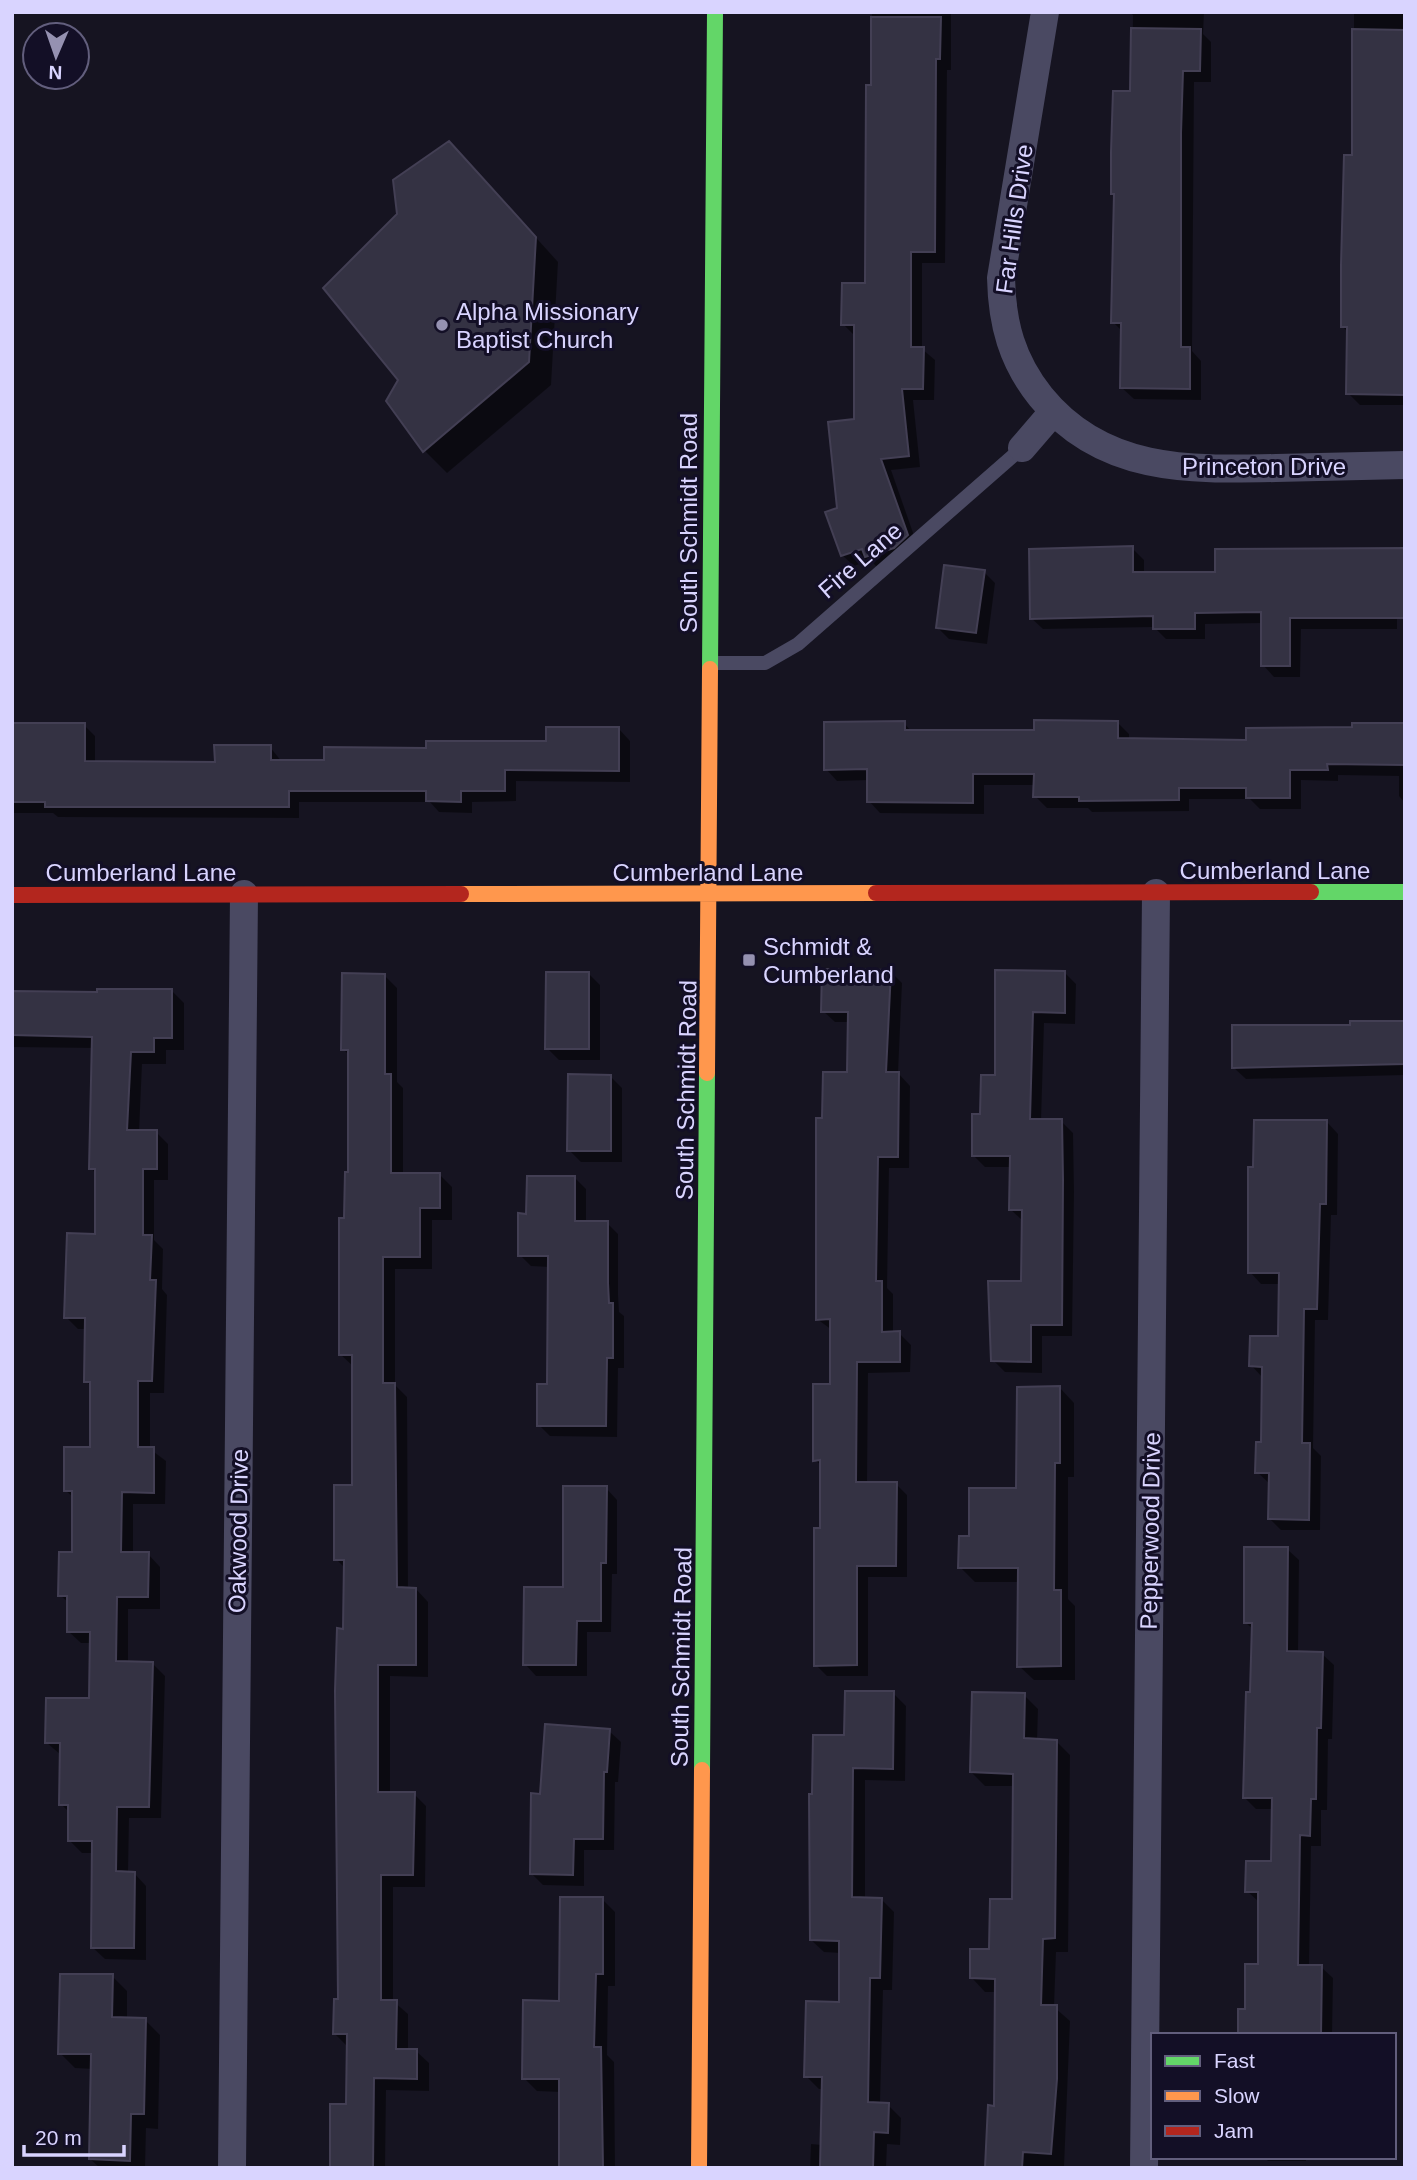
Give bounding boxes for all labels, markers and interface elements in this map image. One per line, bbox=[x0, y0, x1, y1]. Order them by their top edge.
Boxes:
north arrow bbox=[21, 21, 91, 91]
text: N bbox=[48, 62, 63, 83]
street label: Far Hills Drive bbox=[990, 143, 1038, 295]
place label: Alpha Missionary Baptist Church bbox=[456, 298, 639, 353]
marker: Alpha Missionary Baptist Church bbox=[434, 317, 450, 333]
street label: South Schmidt Road bbox=[675, 413, 702, 633]
street label: Princeton Drive bbox=[1182, 453, 1346, 480]
street label: Fire Lane bbox=[813, 517, 907, 603]
street label: Cumberland Lane bbox=[1180, 857, 1370, 884]
street label: Cumberland Lane bbox=[46, 859, 236, 886]
street label: Cumberland Lane bbox=[613, 859, 803, 886]
place label: Schmidt & Cumberland bbox=[763, 933, 894, 988]
marker: Schmidt & Cumberland bbox=[741, 952, 757, 968]
street label: South Schmidt Road bbox=[671, 980, 701, 1200]
street label: Pepperwood Drive bbox=[1135, 1432, 1165, 1630]
street label: Oakwood Drive bbox=[223, 1449, 253, 1613]
street label: South Schmidt Road bbox=[666, 1547, 696, 1767]
legend bbox=[1151, 2033, 1396, 2159]
text: Fast bbox=[1214, 2049, 1255, 2072]
text: Slow bbox=[1214, 2084, 1260, 2107]
scale bar bbox=[24, 2114, 124, 2158]
text: Jam bbox=[1214, 2119, 1254, 2142]
text: 20 m bbox=[35, 2126, 82, 2149]

